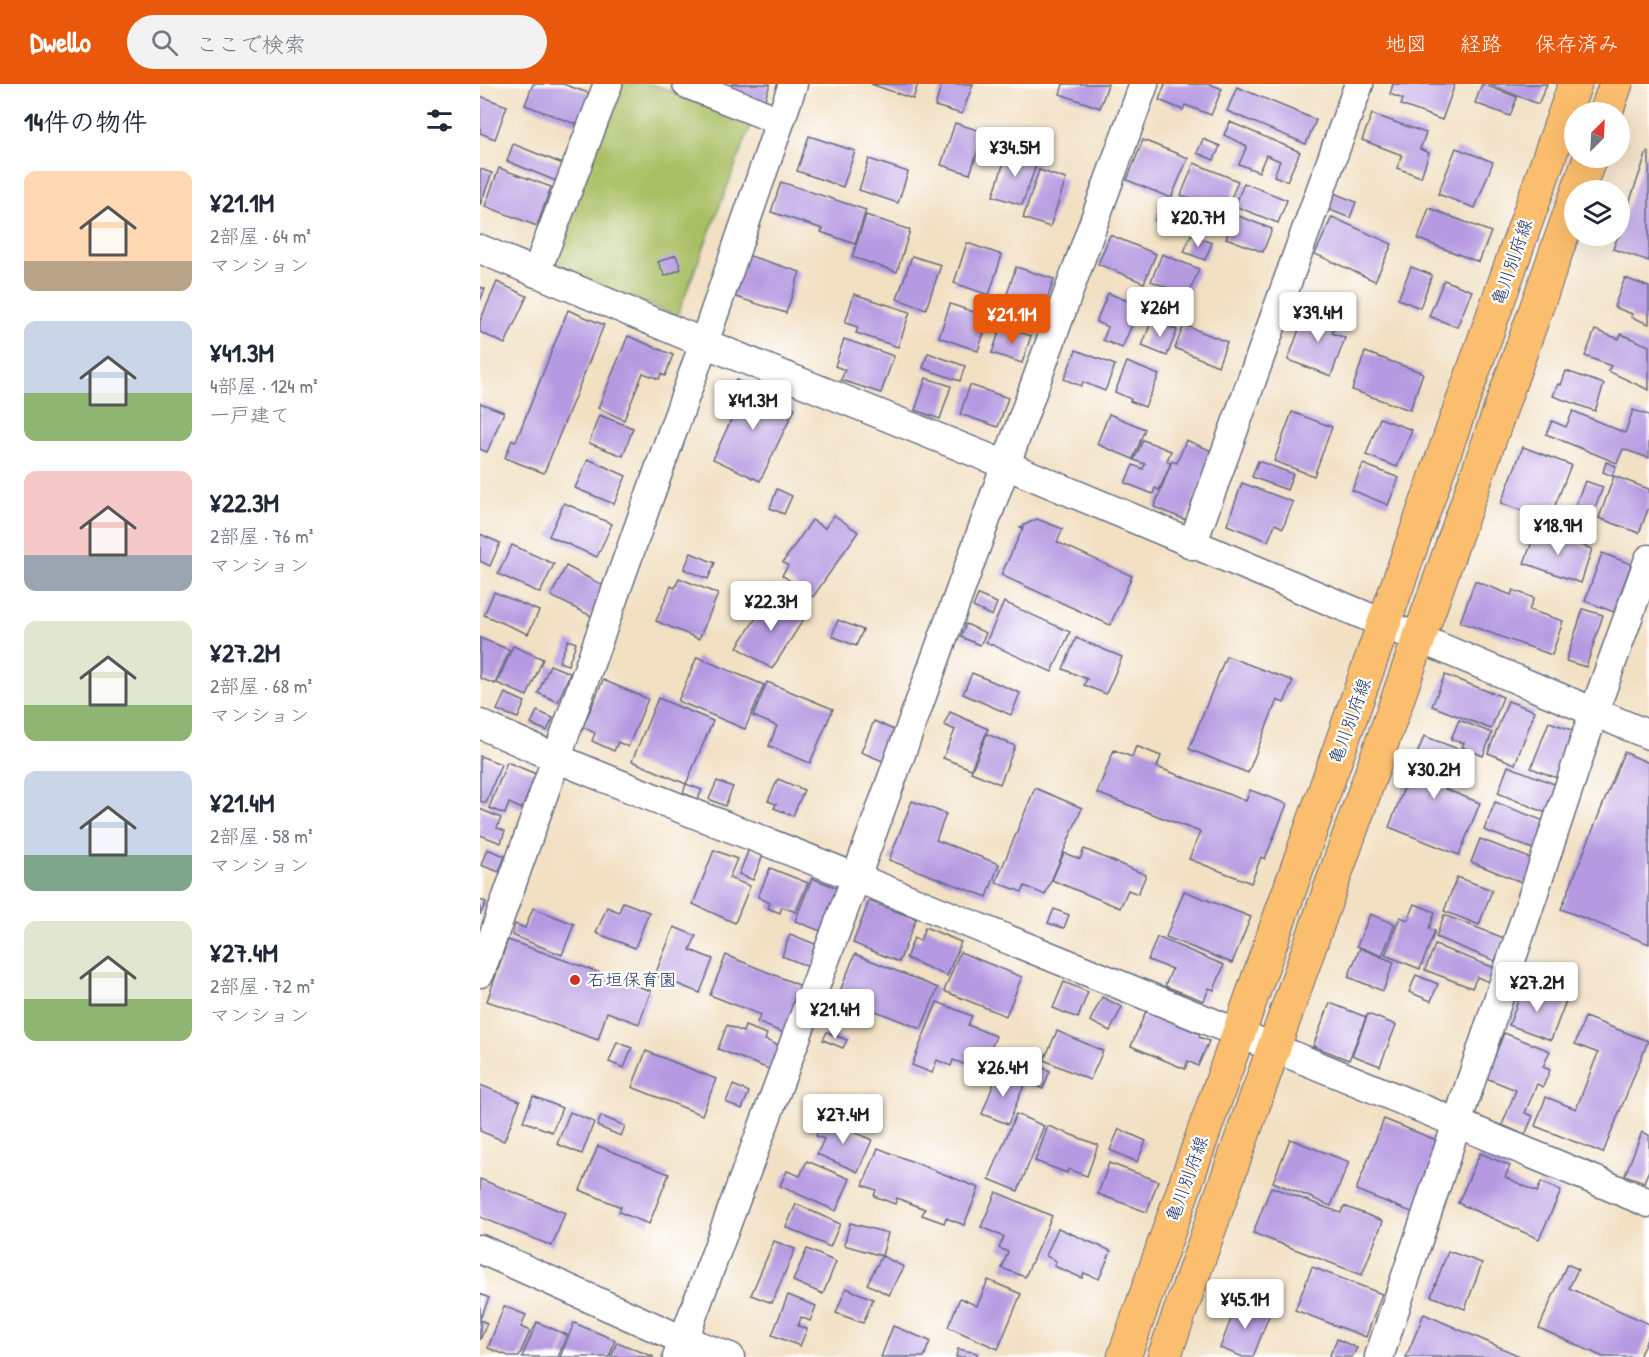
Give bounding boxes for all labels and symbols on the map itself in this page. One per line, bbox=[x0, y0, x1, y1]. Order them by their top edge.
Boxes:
north arrow bbox=[1564, 102, 1630, 168]
pin: ¥34.5M bbox=[966, 127, 1064, 178]
pin: ¥20.7M bbox=[1149, 197, 1247, 248]
street label: 亀川別府線 bbox=[1485, 215, 1538, 308]
pin: ¥26M bbox=[1124, 287, 1196, 338]
pin: ¥39.4M bbox=[1269, 292, 1367, 343]
pin: ¥21.1M bbox=[963, 294, 1061, 345]
pin: ¥41.3M bbox=[704, 380, 802, 431]
pin: ¥18.9M bbox=[1509, 505, 1607, 556]
pin: ¥22.3M bbox=[722, 581, 820, 632]
street label: 亀川別府線 bbox=[1322, 674, 1377, 767]
pin: ¥30.2M bbox=[1385, 749, 1483, 800]
pin: ¥27.2M bbox=[1488, 962, 1586, 1013]
place label: 石垣保育園 bbox=[587, 967, 677, 992]
marker: 石垣保育園 bbox=[568, 973, 582, 987]
pin: ¥21.4M bbox=[786, 989, 884, 1040]
pin: ¥26.4M bbox=[954, 1047, 1052, 1098]
pin: ¥27.4M bbox=[794, 1094, 892, 1145]
street label: 亀川別府線 bbox=[1159, 1132, 1214, 1225]
pin: ¥45.1M bbox=[1196, 1279, 1294, 1330]

